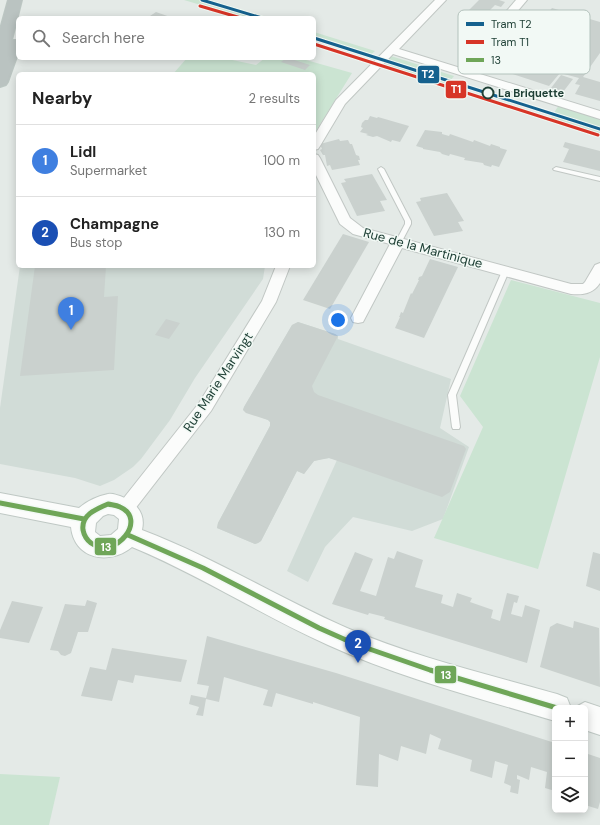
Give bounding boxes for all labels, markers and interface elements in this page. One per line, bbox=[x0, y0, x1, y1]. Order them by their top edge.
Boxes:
legend bbox=[458, 10, 590, 74]
search box bbox=[16, 16, 316, 60]
text: Tram T2 bbox=[491, 17, 532, 31]
icon: search bbox=[30, 27, 52, 49]
text: Search here bbox=[62, 28, 145, 48]
text: Tram T1 bbox=[491, 35, 529, 49]
text: 13 bbox=[491, 53, 501, 67]
line badge: T2 bbox=[417, 65, 440, 84]
text: T2 bbox=[422, 67, 434, 81]
line badge: T1 bbox=[445, 80, 467, 99]
text: T1 bbox=[451, 82, 461, 96]
marker: La Briquette bbox=[481, 86, 495, 100]
place label: La Briquette bbox=[498, 86, 565, 100]
text: Nearby bbox=[32, 87, 92, 109]
text: 2 results bbox=[249, 90, 300, 107]
text: Lidl bbox=[70, 142, 96, 162]
text: 1 bbox=[43, 152, 47, 169]
text: 100 m bbox=[263, 152, 300, 169]
text: Supermarket bbox=[70, 162, 147, 179]
text: Champagne bbox=[70, 214, 159, 234]
text: 2 bbox=[41, 224, 49, 241]
text: 130 m bbox=[264, 224, 300, 241]
street label: Rue de la Martinique bbox=[361, 224, 485, 272]
text: Bus stop bbox=[70, 234, 122, 251]
pin: 1 bbox=[58, 297, 84, 330]
your location bbox=[328, 310, 348, 330]
street label: Rue Marie Marvingt bbox=[179, 329, 257, 435]
line badge: 13 bbox=[94, 537, 117, 556]
text: 13 bbox=[101, 540, 111, 554]
pin: 2 bbox=[345, 630, 371, 663]
line badge: 13 bbox=[434, 665, 457, 684]
text: 13 bbox=[441, 668, 451, 682]
map controls bbox=[552, 705, 588, 813]
button: + bbox=[552, 705, 588, 741]
button: − bbox=[552, 741, 588, 777]
button: layers bbox=[552, 777, 588, 813]

